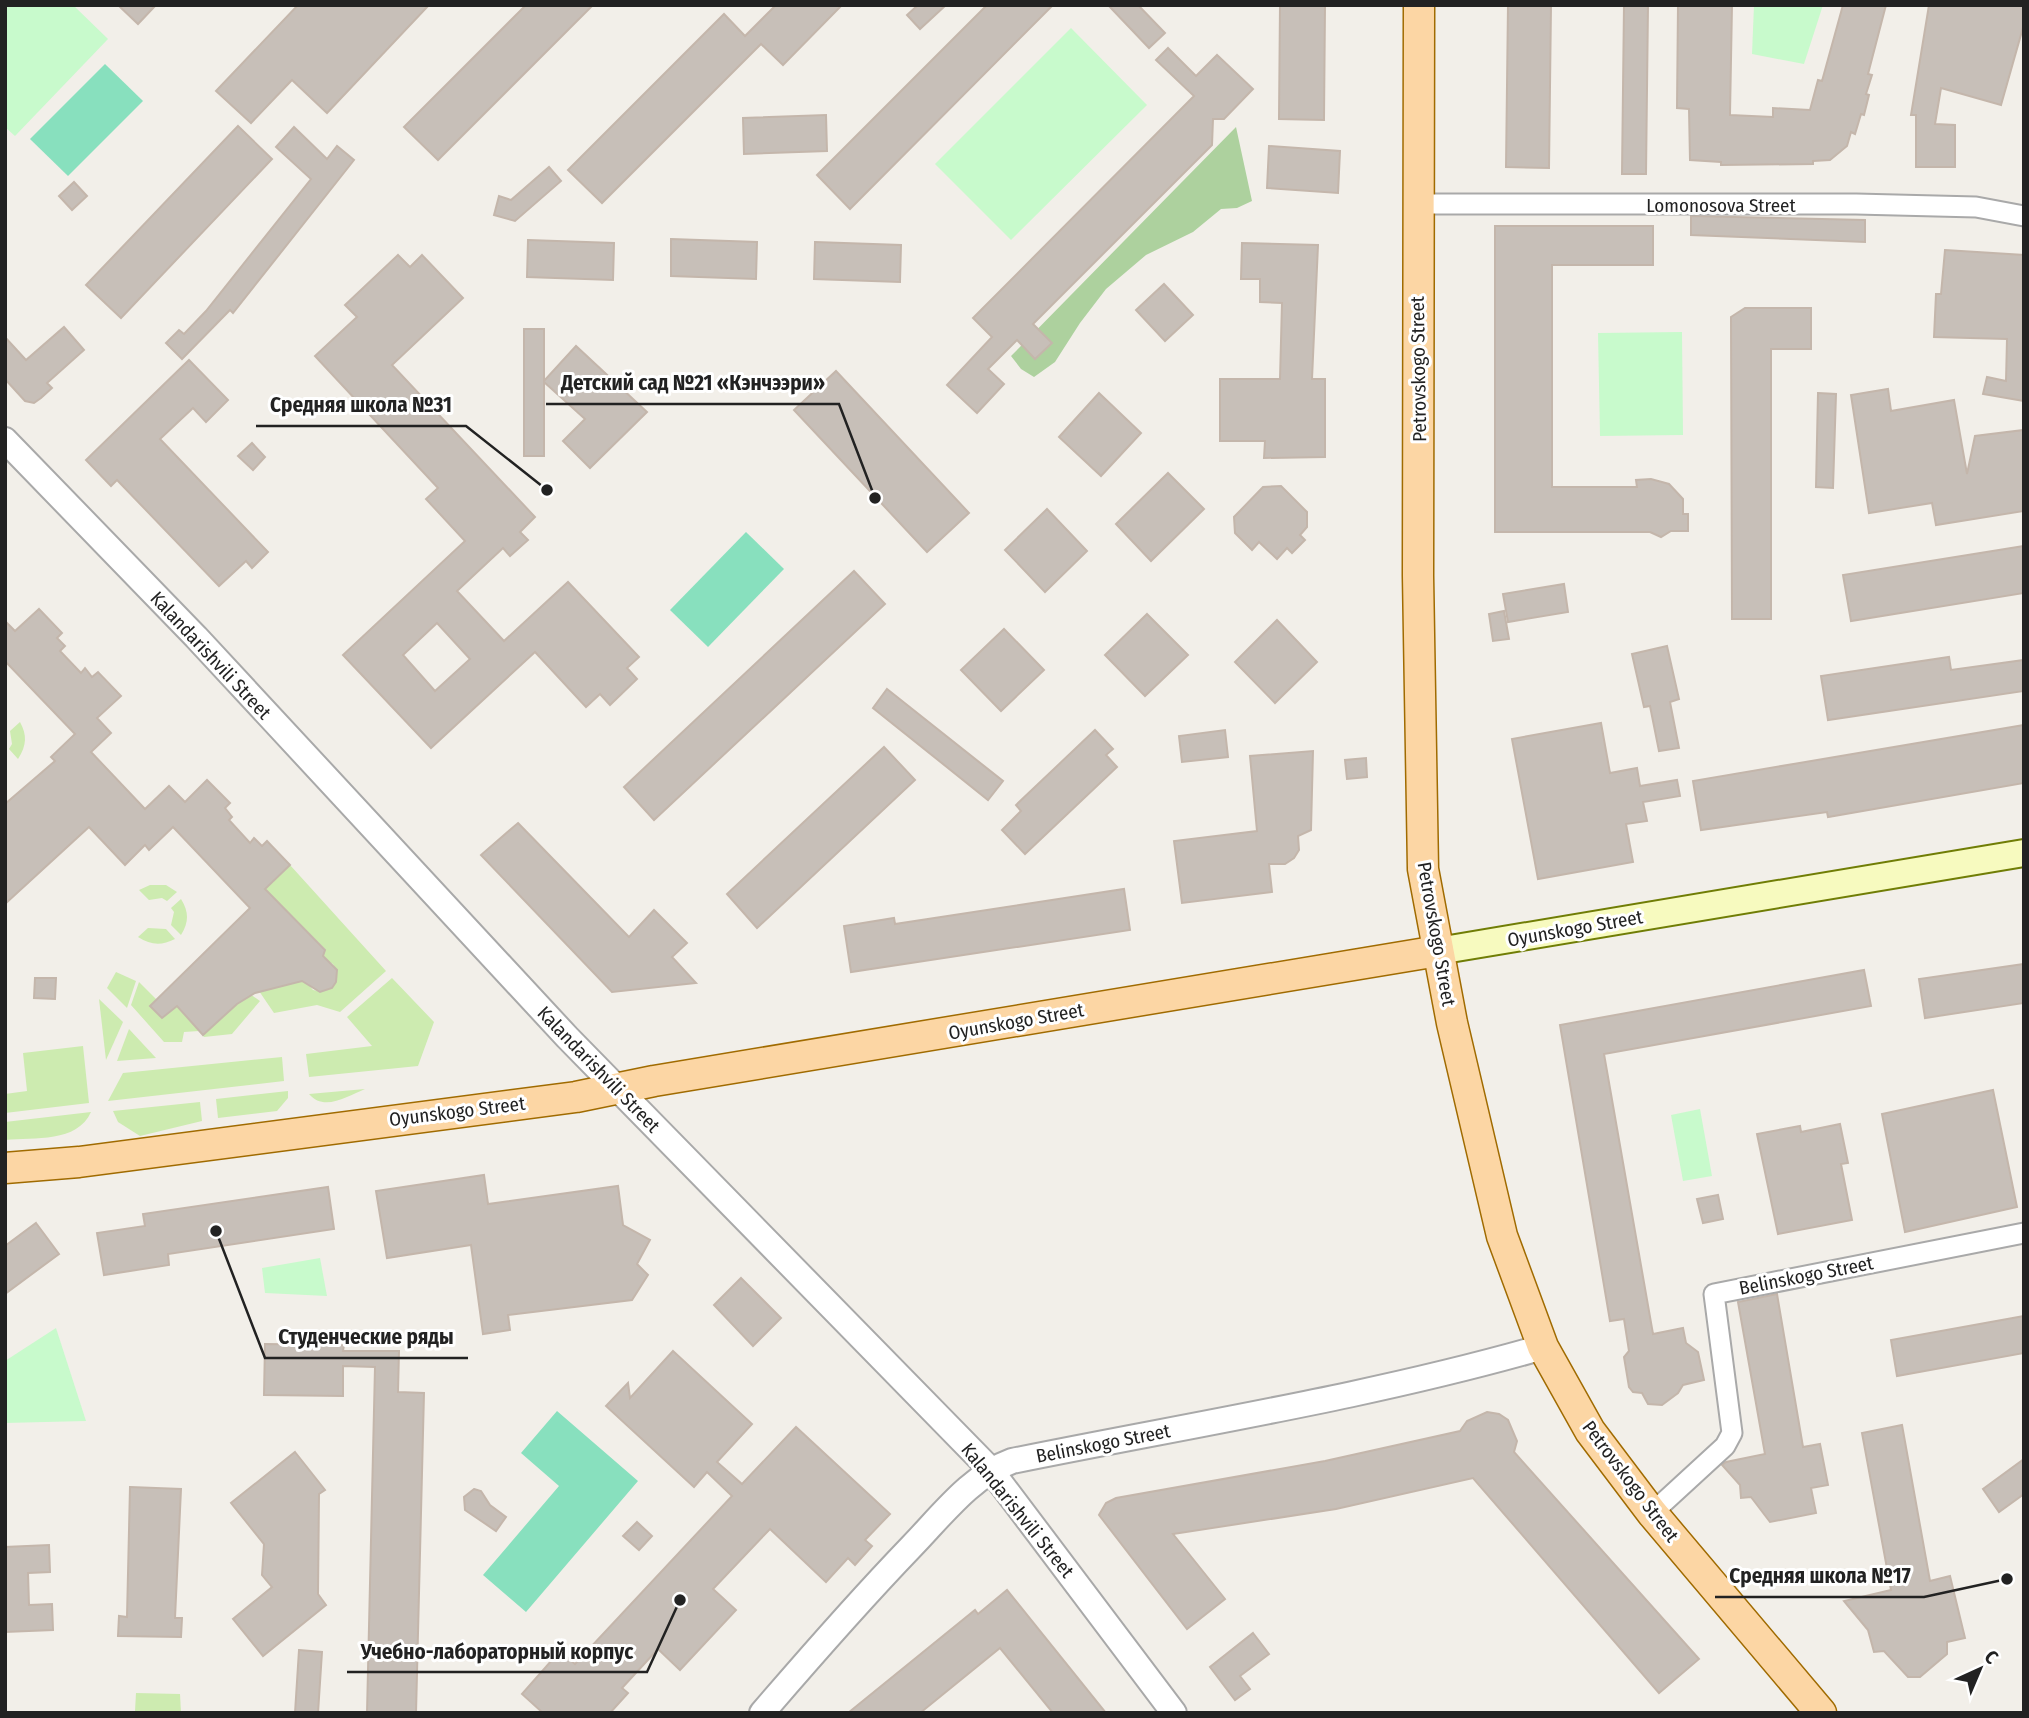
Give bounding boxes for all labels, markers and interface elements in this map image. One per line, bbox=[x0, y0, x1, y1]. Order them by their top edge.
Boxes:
street label: Lomonosova Street bbox=[1646, 194, 1796, 217]
street label: Petrovskogo Street bbox=[1406, 295, 1431, 442]
callout: Детский сад №21 «Кэнчээри» bbox=[546, 362, 839, 404]
text: Детский сад №21 «Кэнчээри» bbox=[560, 370, 825, 396]
callout: Средняя школа №31 bbox=[256, 384, 466, 426]
text: Средняя школа №31 bbox=[270, 392, 452, 418]
street label: Kalandarishvili Street bbox=[145, 587, 276, 725]
street label: Petrovskogo Street bbox=[1413, 860, 1461, 1009]
street label: Oyunskogo Street bbox=[1506, 905, 1645, 952]
street label: Oyunskogo Street bbox=[947, 998, 1086, 1045]
street label: Kalandarishvili Street bbox=[533, 1002, 665, 1138]
street label: Oyunskogo Street bbox=[388, 1092, 527, 1131]
street label: Belinskogo Street bbox=[1737, 1251, 1876, 1300]
callout: Студенческие ряды bbox=[265, 1316, 468, 1358]
text: Студенческие ряды bbox=[278, 1324, 454, 1350]
street label: Petrovskogo Street bbox=[1578, 1416, 1684, 1547]
street label: Belinskogo Street bbox=[1034, 1419, 1173, 1468]
street label: Kalandarishvili Street bbox=[956, 1438, 1079, 1583]
callout: Средняя школа №17 bbox=[1715, 1555, 1924, 1597]
text: Средняя школа №17 bbox=[1729, 1563, 1911, 1589]
callout: Учебно-лабораторный корпус bbox=[347, 1630, 647, 1672]
north arrow bbox=[1945, 1634, 2015, 1704]
text: Учебно-лабораторный корпус bbox=[360, 1639, 634, 1665]
text: С bbox=[1980, 1645, 2003, 1669]

